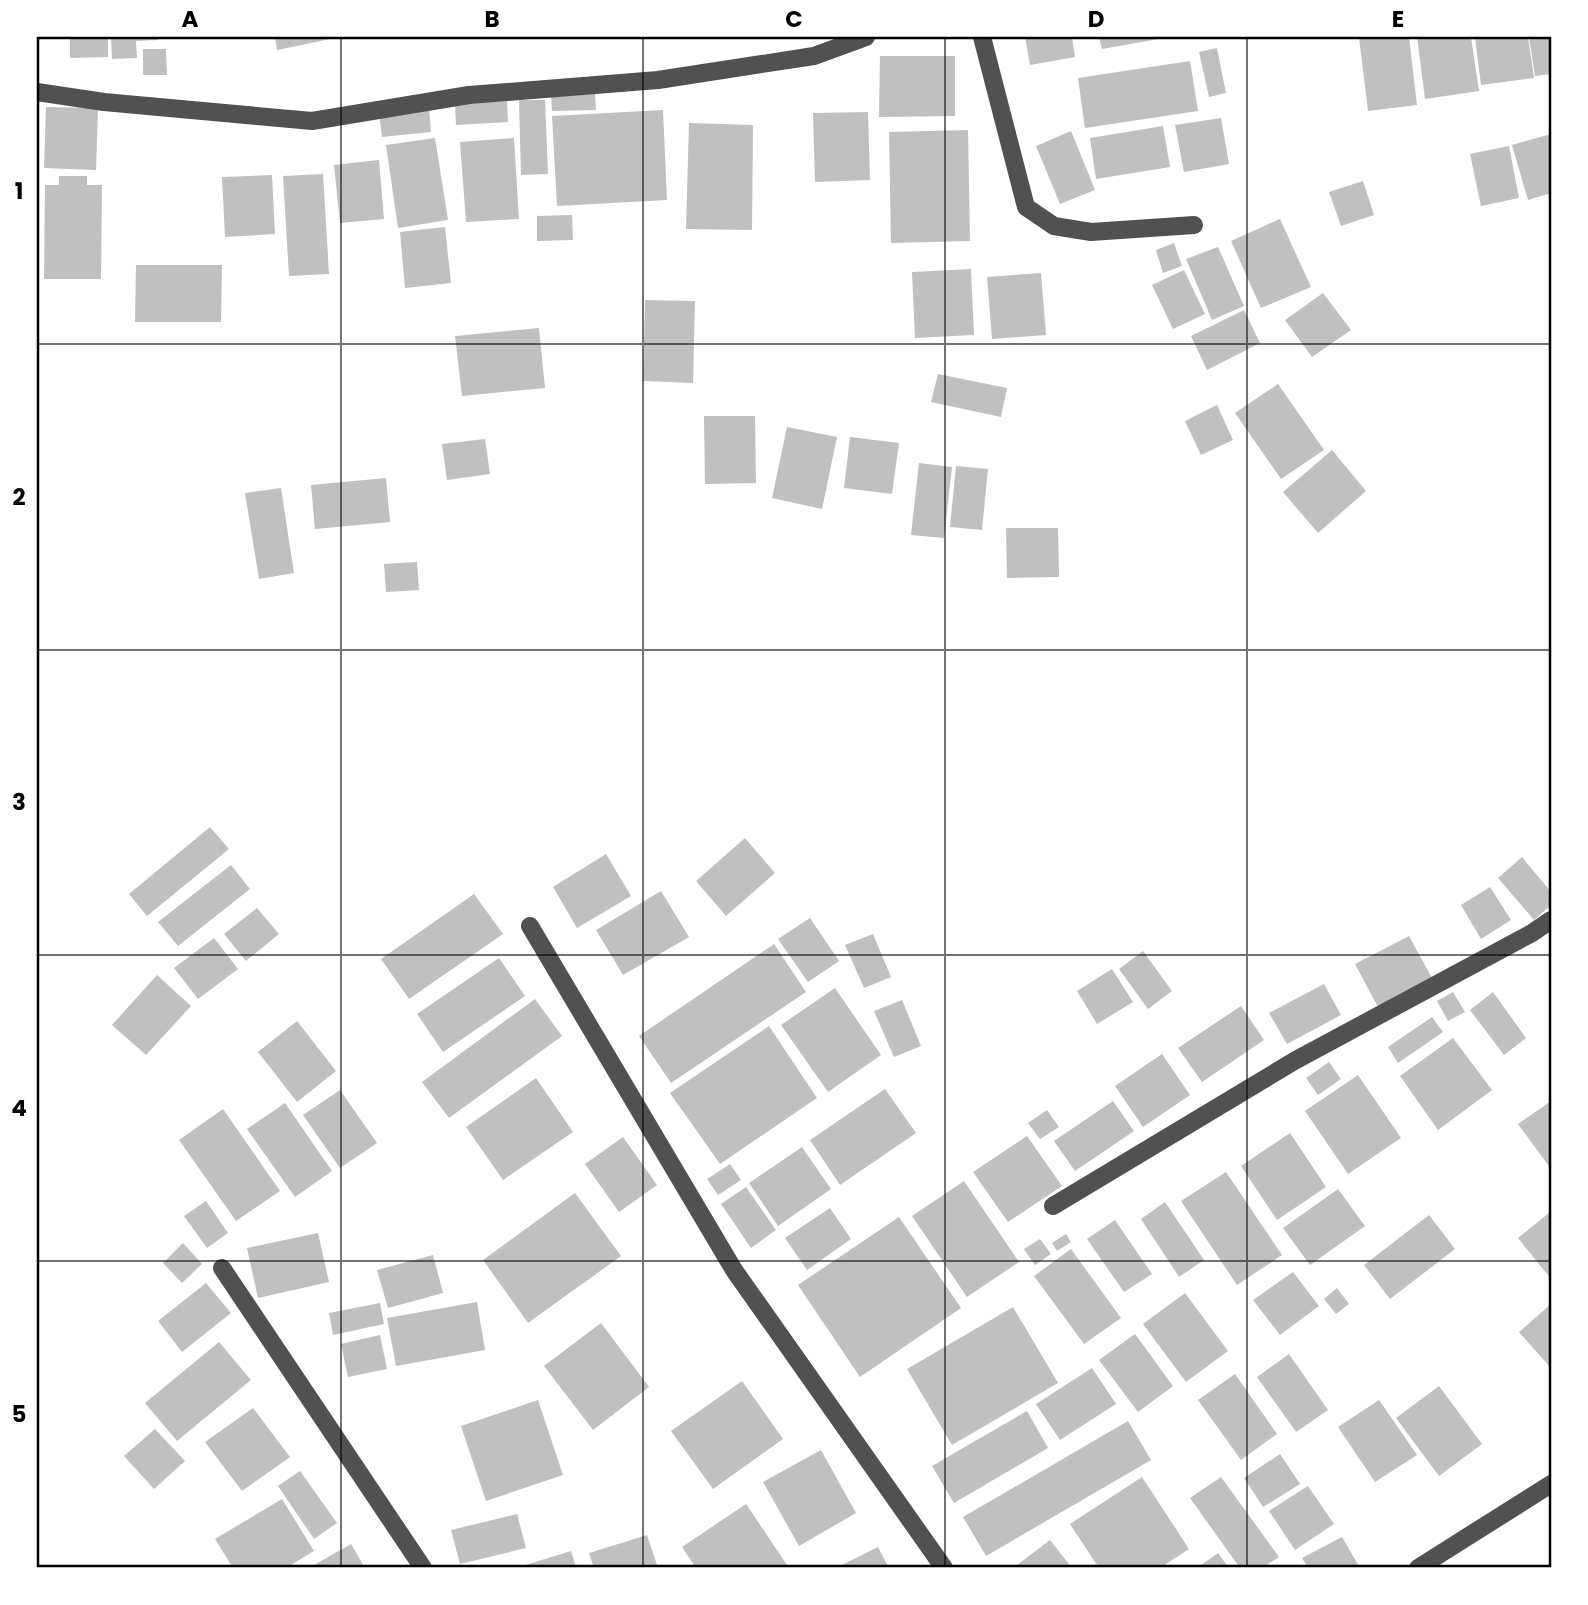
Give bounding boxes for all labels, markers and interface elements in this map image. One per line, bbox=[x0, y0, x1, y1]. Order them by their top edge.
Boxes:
text: A bbox=[182, 3, 199, 35]
text: B bbox=[484, 3, 500, 35]
text: C bbox=[785, 3, 803, 35]
text: D bbox=[1088, 3, 1104, 35]
text: E bbox=[1392, 3, 1404, 35]
text: 1 bbox=[15, 175, 23, 207]
text: 2 bbox=[12, 481, 26, 513]
text: 3 bbox=[12, 786, 26, 818]
text: 4 bbox=[11, 1092, 27, 1124]
text: 5 bbox=[12, 1398, 26, 1430]

